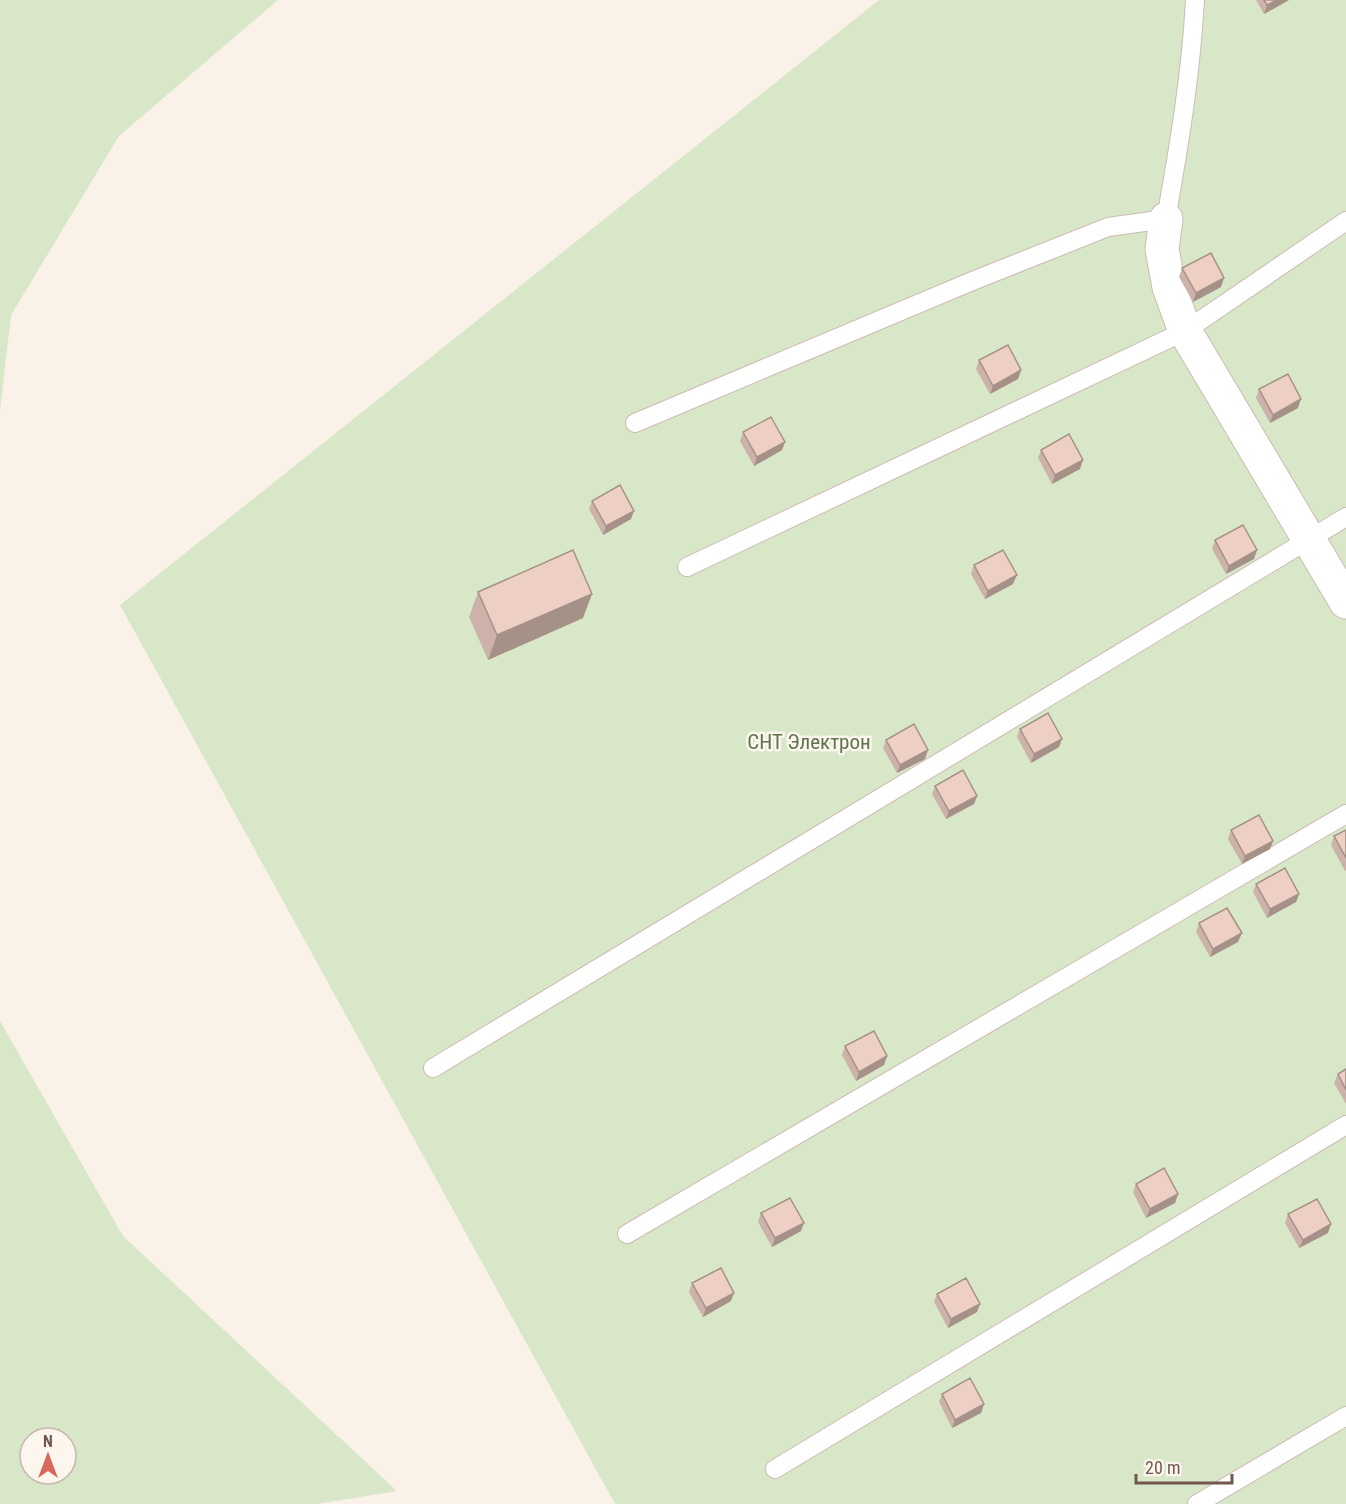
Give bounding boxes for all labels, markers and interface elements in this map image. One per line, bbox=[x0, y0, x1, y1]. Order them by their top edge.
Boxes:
park label: СНТ Электрон bbox=[747, 730, 871, 754]
north arrow bbox=[18, 1426, 78, 1486]
text: N bbox=[43, 1432, 53, 1451]
scale bar bbox=[1136, 1447, 1232, 1485]
text: 20 m bbox=[1145, 1457, 1180, 1478]

